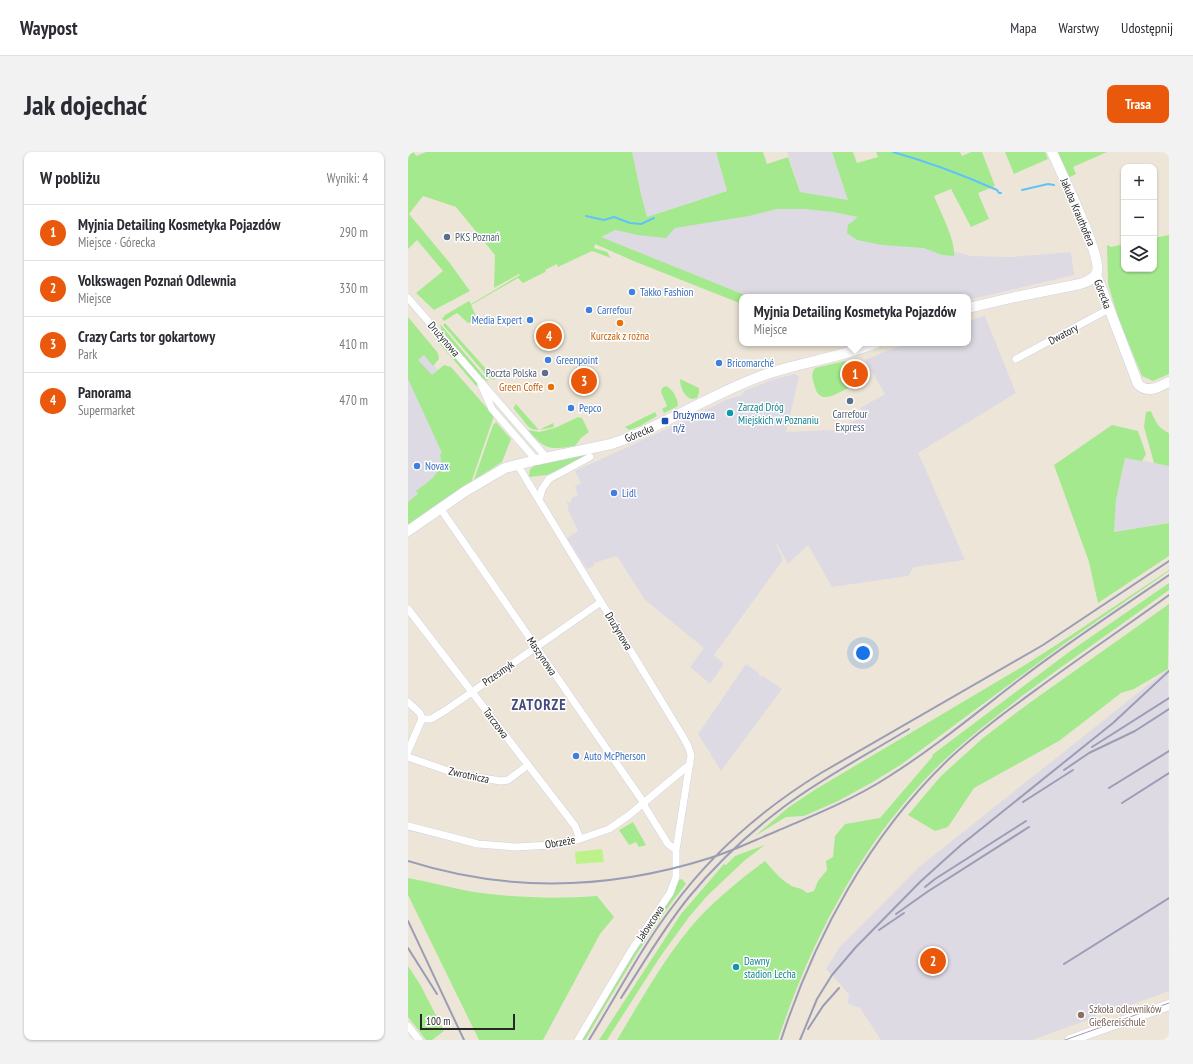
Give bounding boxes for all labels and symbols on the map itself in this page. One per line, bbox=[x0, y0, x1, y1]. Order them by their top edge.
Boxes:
street label: Jakuba Krauthofera bbox=[1057, 175, 1099, 248]
place label: PKS Poznań bbox=[455, 230, 500, 244]
marker: PKS Poznań bbox=[442, 232, 452, 242]
street label: Górecka bbox=[1091, 277, 1115, 311]
place label: Takko Fashion bbox=[640, 285, 694, 299]
marker: Takko Fashion bbox=[627, 287, 637, 297]
place label: Carrefour bbox=[597, 303, 632, 317]
marker: Carrefour bbox=[584, 305, 594, 315]
place label: Media Expert bbox=[472, 313, 522, 327]
marker: Media Expert bbox=[525, 315, 535, 325]
marker: Kurczak z rożna bbox=[615, 318, 625, 328]
street label: Drużynowa bbox=[425, 319, 463, 359]
street label: Dwatory bbox=[1046, 320, 1081, 348]
pin: 4 bbox=[536, 321, 562, 351]
place label: Kurczak z rożna bbox=[591, 329, 649, 343]
place label: Greenpoint bbox=[556, 353, 598, 367]
marker: Greenpoint bbox=[543, 355, 553, 365]
place label: Bricomarché bbox=[727, 356, 774, 370]
marker: Bricomarché bbox=[714, 358, 724, 368]
pin: 1 bbox=[842, 359, 868, 389]
place label: Poczta Polska bbox=[486, 366, 537, 380]
pin: 3 bbox=[571, 366, 597, 396]
marker: Poczta Polska bbox=[540, 368, 550, 378]
place label: Green Coffe bbox=[499, 380, 543, 394]
marker: Green Coffe bbox=[546, 382, 556, 392]
marker: Carrefour Express bbox=[845, 396, 855, 406]
place label: Zarząd Dróg Miejskich w Poznaniu bbox=[738, 400, 819, 427]
place label: Pepco bbox=[579, 401, 602, 415]
marker: Pepco bbox=[566, 403, 576, 413]
place label: Carrefour Express bbox=[832, 407, 868, 434]
place label: Drużynowa n/ż bbox=[673, 408, 715, 435]
marker: Zarząd Dróg Miejskich w Poznaniu bbox=[725, 408, 735, 418]
marker: Drużynowa n/ż bbox=[660, 416, 670, 426]
street label: Górecka bbox=[622, 421, 656, 445]
place label: Novax bbox=[425, 459, 449, 473]
marker: Novax bbox=[412, 461, 422, 471]
place label: Lidl bbox=[622, 486, 637, 500]
marker: Lidl bbox=[609, 488, 619, 498]
street label: Drużynowa bbox=[602, 609, 636, 653]
street label: Maszynowa bbox=[524, 634, 560, 678]
your location bbox=[853, 643, 873, 663]
street label: Przesmyk bbox=[480, 657, 517, 689]
district label: ZATORZE bbox=[511, 695, 567, 714]
street label: Tarczowa bbox=[480, 705, 512, 741]
place label: Auto McPherson bbox=[584, 749, 646, 763]
marker: Auto McPherson bbox=[571, 751, 581, 761]
street label: Zwrotnicza bbox=[447, 764, 491, 786]
street label: Obrzeże bbox=[544, 832, 577, 852]
street label: Jałowcowa bbox=[632, 903, 667, 944]
pin: 2 bbox=[920, 946, 946, 976]
place label: Dawny stadion Lecha bbox=[744, 954, 796, 981]
marker: Dawny stadion Lecha bbox=[731, 962, 741, 972]
place label: Szkoła odlewników Gießereischule bbox=[1089, 1002, 1162, 1029]
marker: Szkoła odlewników Gießereischule bbox=[1076, 1010, 1086, 1020]
scale bar bbox=[420, 1012, 515, 1031]

